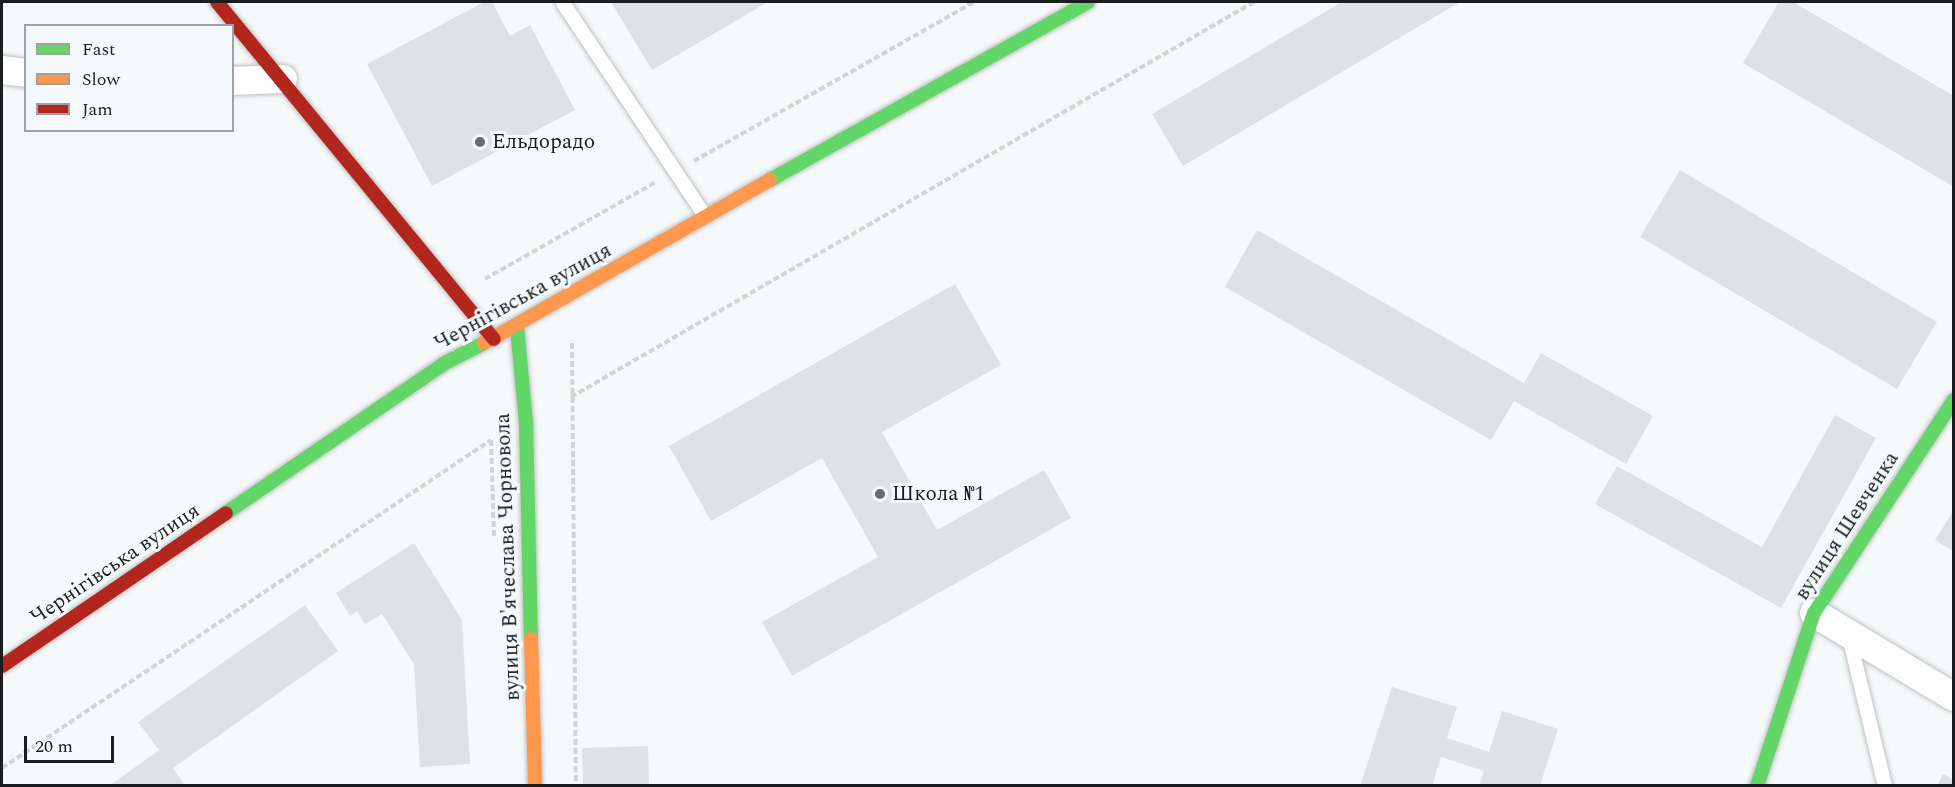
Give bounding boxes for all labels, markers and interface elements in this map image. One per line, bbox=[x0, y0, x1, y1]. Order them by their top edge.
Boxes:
legend bbox=[24, 24, 234, 132]
text: Fast bbox=[82, 36, 115, 63]
text: Slow bbox=[82, 66, 120, 93]
text: Jam bbox=[82, 96, 113, 123]
place label: Ельдорадо bbox=[492, 129, 595, 155]
marker: Ельдорадо bbox=[473, 135, 487, 149]
street label: Чернігівська вулиця bbox=[430, 238, 616, 356]
street label: вулиця В'ячеслава Чорновола bbox=[490, 413, 526, 701]
street label: вулиця Шевченка bbox=[1790, 447, 1904, 605]
place label: Школа №1 bbox=[892, 481, 985, 507]
marker: Школа №1 bbox=[873, 487, 887, 501]
street label: Чернігівська вулиця bbox=[26, 498, 204, 630]
scale bar bbox=[27, 724, 117, 762]
text: 20 m bbox=[35, 733, 73, 760]

